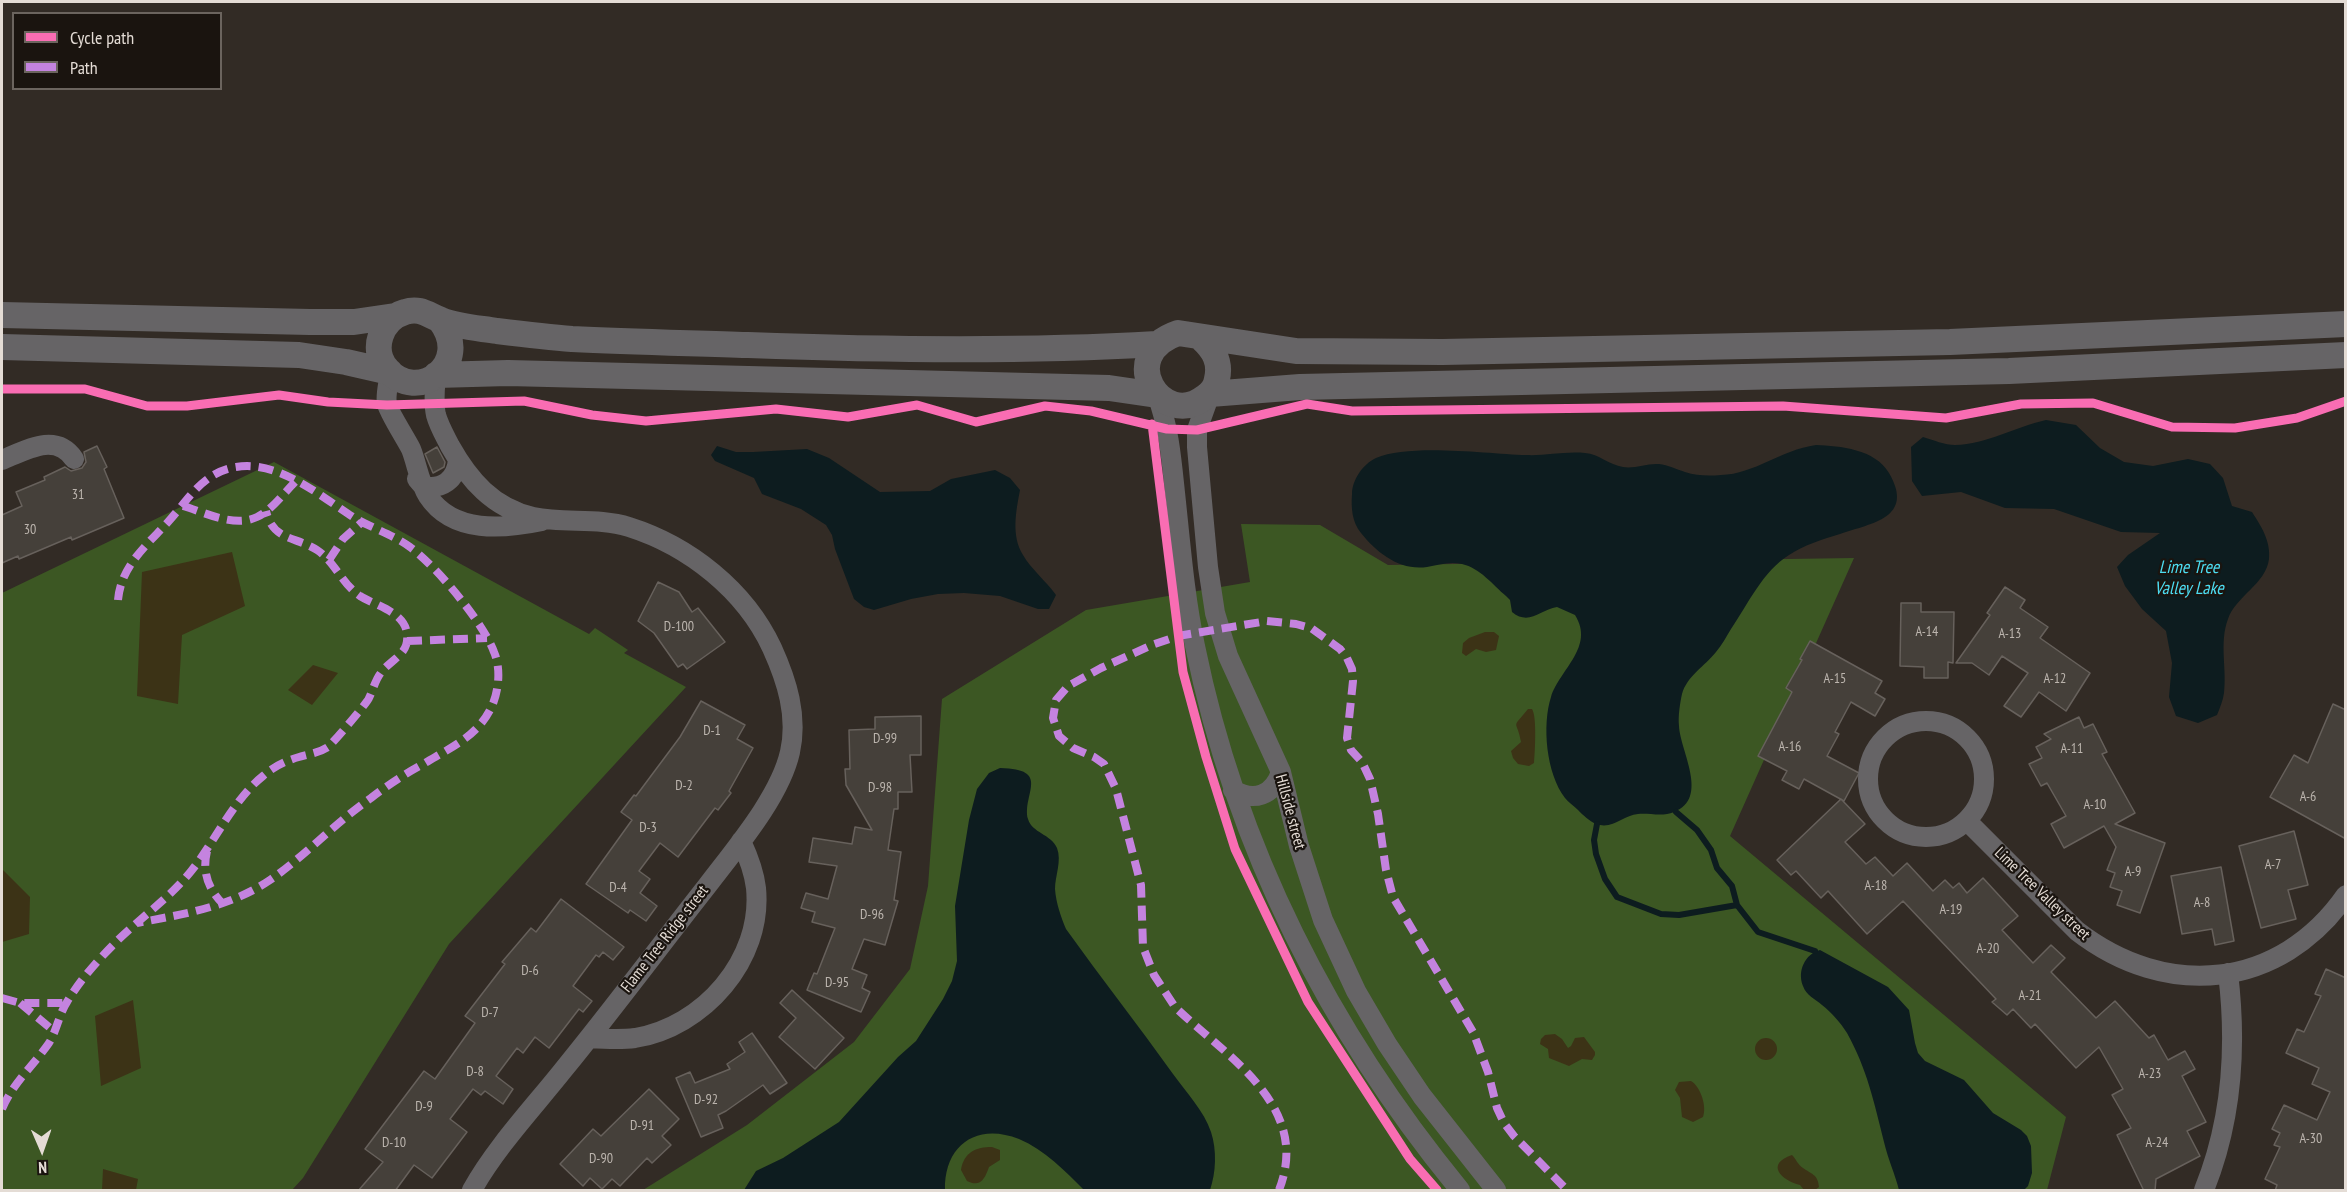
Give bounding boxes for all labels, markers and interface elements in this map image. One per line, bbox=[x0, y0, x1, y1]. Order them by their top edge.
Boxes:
legend bbox=[12, 12, 222, 90]
text: Cycle path bbox=[70, 26, 134, 49]
text: Path bbox=[70, 56, 98, 79]
house number: 31 bbox=[72, 487, 84, 503]
house number: 30 bbox=[24, 522, 36, 538]
water label: Lime Tree Valley Lake bbox=[2154, 557, 2224, 600]
house number: D-100 bbox=[664, 619, 694, 635]
house number: A-14 bbox=[1916, 624, 1938, 640]
house number: A-13 bbox=[1999, 626, 2021, 642]
house number: A-15 bbox=[1824, 671, 1846, 687]
house number: A-12 bbox=[2044, 671, 2066, 687]
house number: D-1 bbox=[703, 723, 721, 739]
house number: D-99 bbox=[873, 731, 897, 747]
house number: A-16 bbox=[1779, 739, 1801, 755]
house number: A-11 bbox=[2061, 741, 2083, 757]
street label: Hillside street bbox=[1271, 772, 1309, 852]
house number: D-2 bbox=[675, 778, 693, 794]
house number: D-98 bbox=[868, 780, 892, 796]
house number: A-6 bbox=[2300, 789, 2316, 805]
house number: A-10 bbox=[2084, 797, 2106, 813]
house number: D-3 bbox=[639, 820, 657, 836]
street label: Lime Tree Valley street bbox=[1990, 844, 2094, 944]
house number: A-7 bbox=[2265, 857, 2281, 873]
house number: A-9 bbox=[2125, 864, 2141, 880]
house number: A-18 bbox=[1865, 878, 1887, 894]
house number: D-4 bbox=[609, 880, 627, 896]
street label: Flame Tree Ridge street bbox=[617, 882, 713, 996]
house number: A-8 bbox=[2194, 895, 2210, 911]
house number: A-19 bbox=[1940, 902, 1962, 918]
house number: D-96 bbox=[860, 907, 884, 923]
house number: A-20 bbox=[1977, 941, 1999, 957]
house number: D-6 bbox=[521, 963, 539, 979]
house number: D-95 bbox=[825, 975, 849, 991]
house number: A-21 bbox=[2019, 988, 2041, 1004]
house number: D-7 bbox=[481, 1005, 499, 1021]
house number: D-8 bbox=[466, 1064, 484, 1080]
house number: A-23 bbox=[2139, 1066, 2161, 1082]
house number: D-92 bbox=[694, 1092, 718, 1108]
house number: D-9 bbox=[415, 1099, 433, 1115]
house number: D-91 bbox=[630, 1118, 654, 1134]
north arrow bbox=[12, 1120, 72, 1180]
house number: A-30 bbox=[2300, 1131, 2322, 1147]
house number: D-10 bbox=[382, 1135, 406, 1151]
house number: A-24 bbox=[2146, 1135, 2168, 1151]
house number: D-90 bbox=[589, 1151, 613, 1167]
text: N bbox=[38, 1158, 47, 1178]

